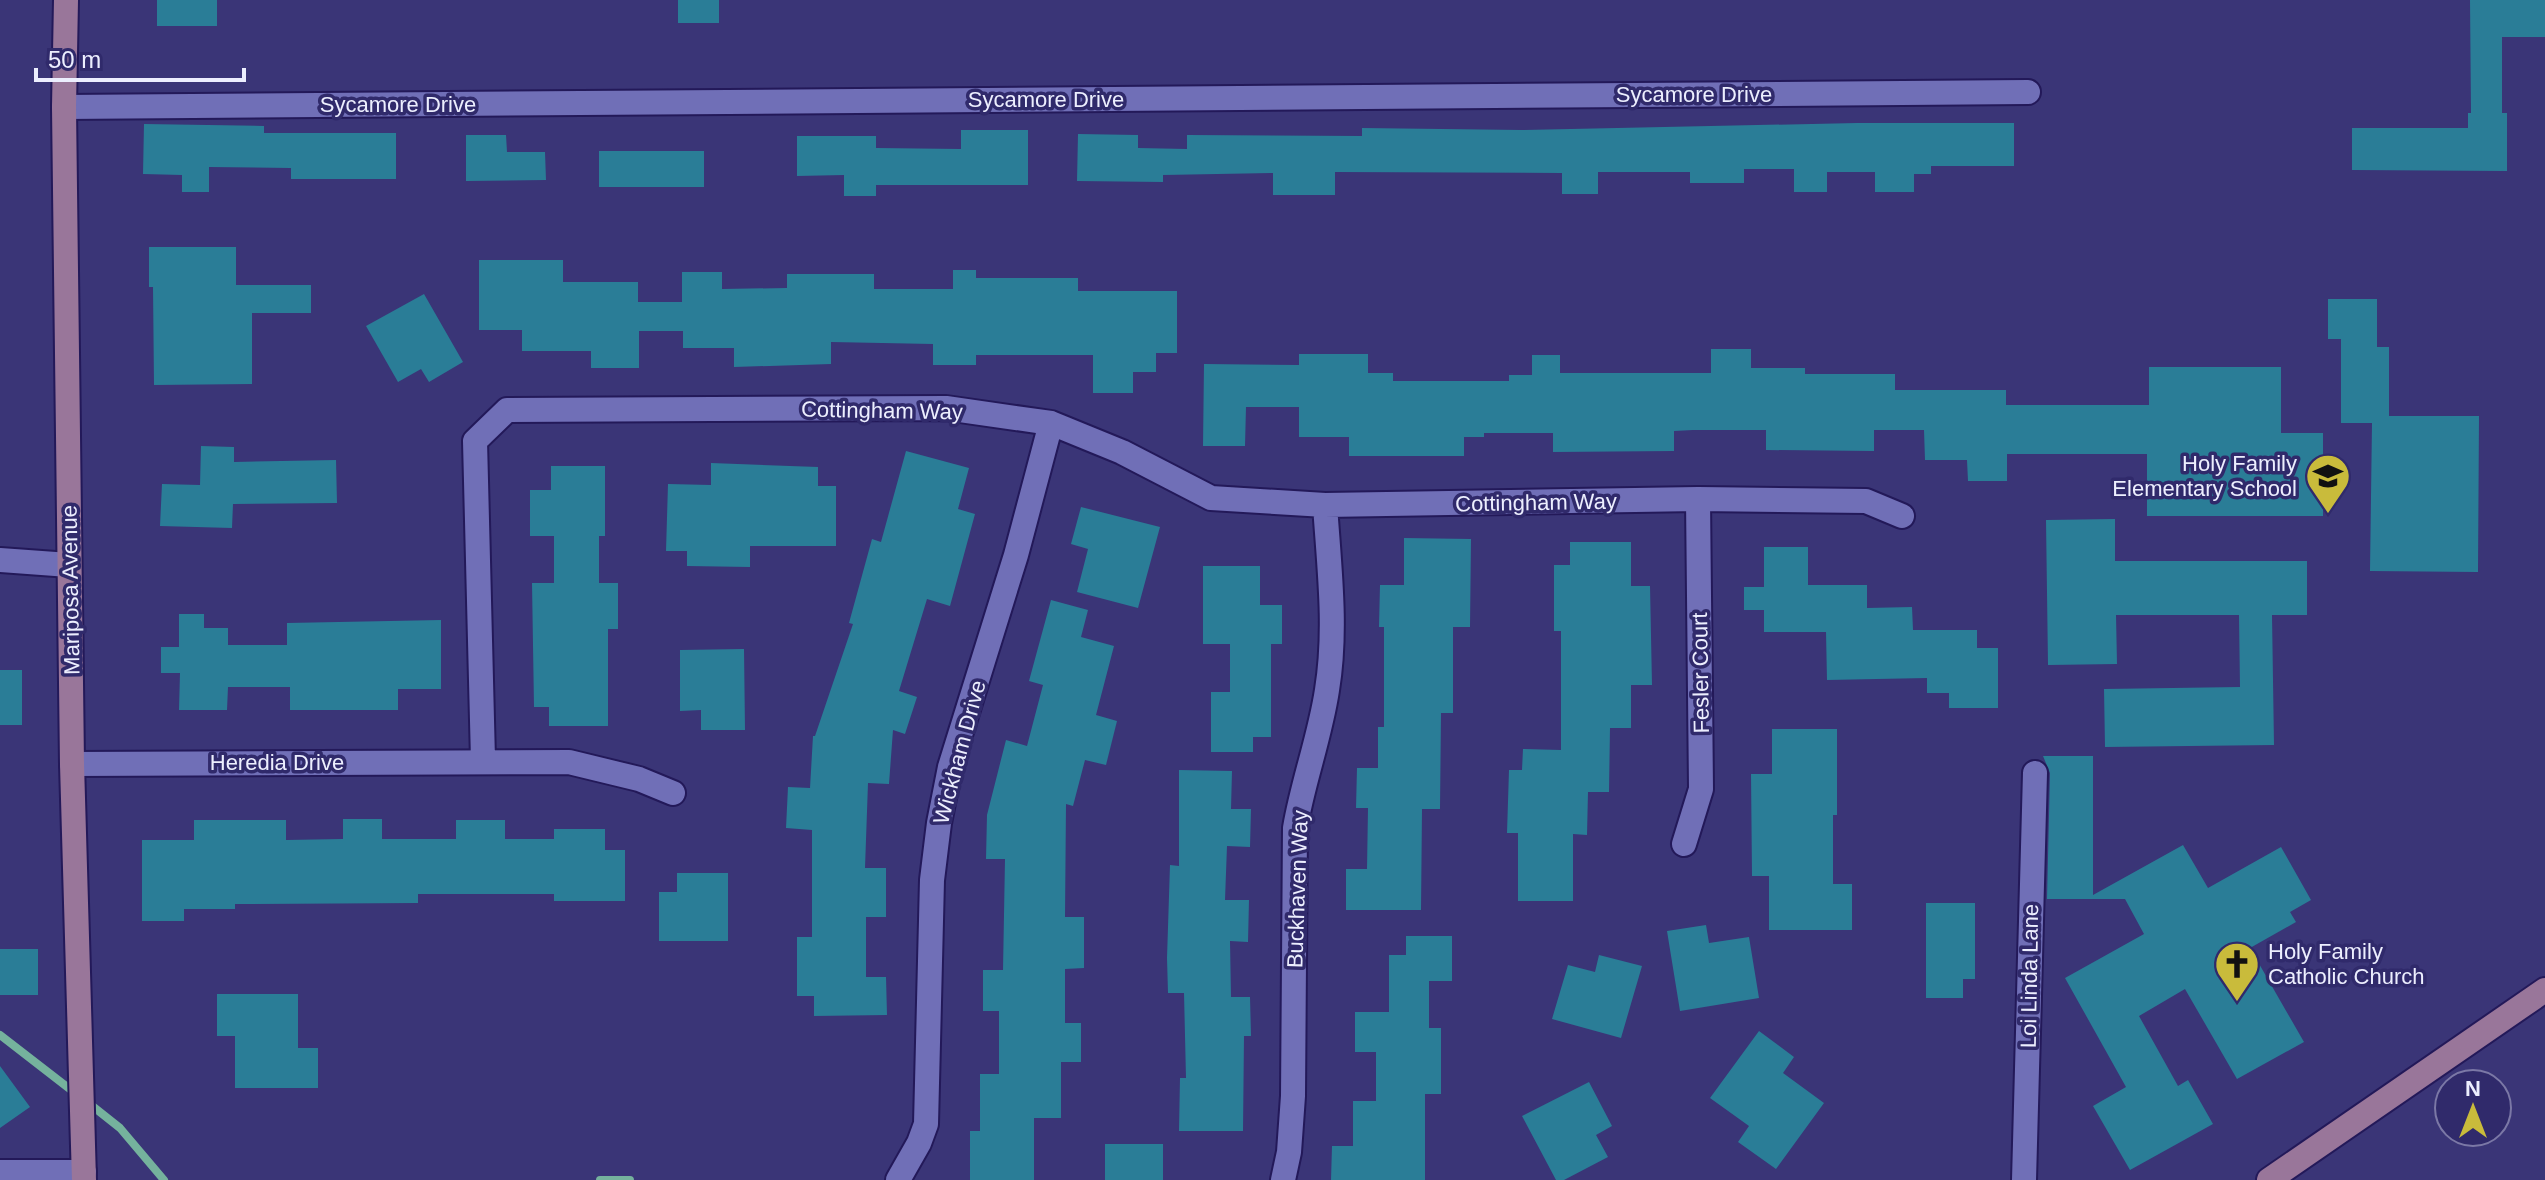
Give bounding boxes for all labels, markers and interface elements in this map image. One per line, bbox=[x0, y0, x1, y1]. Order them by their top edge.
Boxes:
scale bar bbox=[36, 32, 244, 82]
text: 50 m bbox=[48, 46, 101, 73]
street label: Sycamore Drive bbox=[1616, 82, 1772, 107]
street label: Sycamore Drive bbox=[968, 87, 1124, 112]
street label: Sycamore Drive bbox=[320, 92, 476, 117]
street label: Cottingham Way bbox=[801, 397, 963, 424]
place label: Holy Family Elementary School bbox=[2112, 451, 2297, 501]
school or university icon: Holy Family Elementary School bbox=[2304, 452, 2352, 515]
street label: Cottingham Way bbox=[1455, 489, 1617, 516]
street label: Mariposa Avenue bbox=[57, 505, 84, 675]
street label: Fesler Court bbox=[1687, 612, 1714, 734]
street label: Wickham Drive bbox=[928, 677, 991, 827]
street label: Heredia Drive bbox=[210, 750, 344, 775]
street label: Buckhaven Way bbox=[1282, 810, 1313, 968]
street label: Loi Linda Lane bbox=[2016, 904, 2043, 1048]
place label: Holy Family Catholic Church bbox=[2268, 939, 2425, 989]
church icon: Holy Family Catholic Church bbox=[2213, 940, 2261, 1003]
north arrow bbox=[2433, 1068, 2513, 1148]
text: N bbox=[2465, 1076, 2481, 1101]

